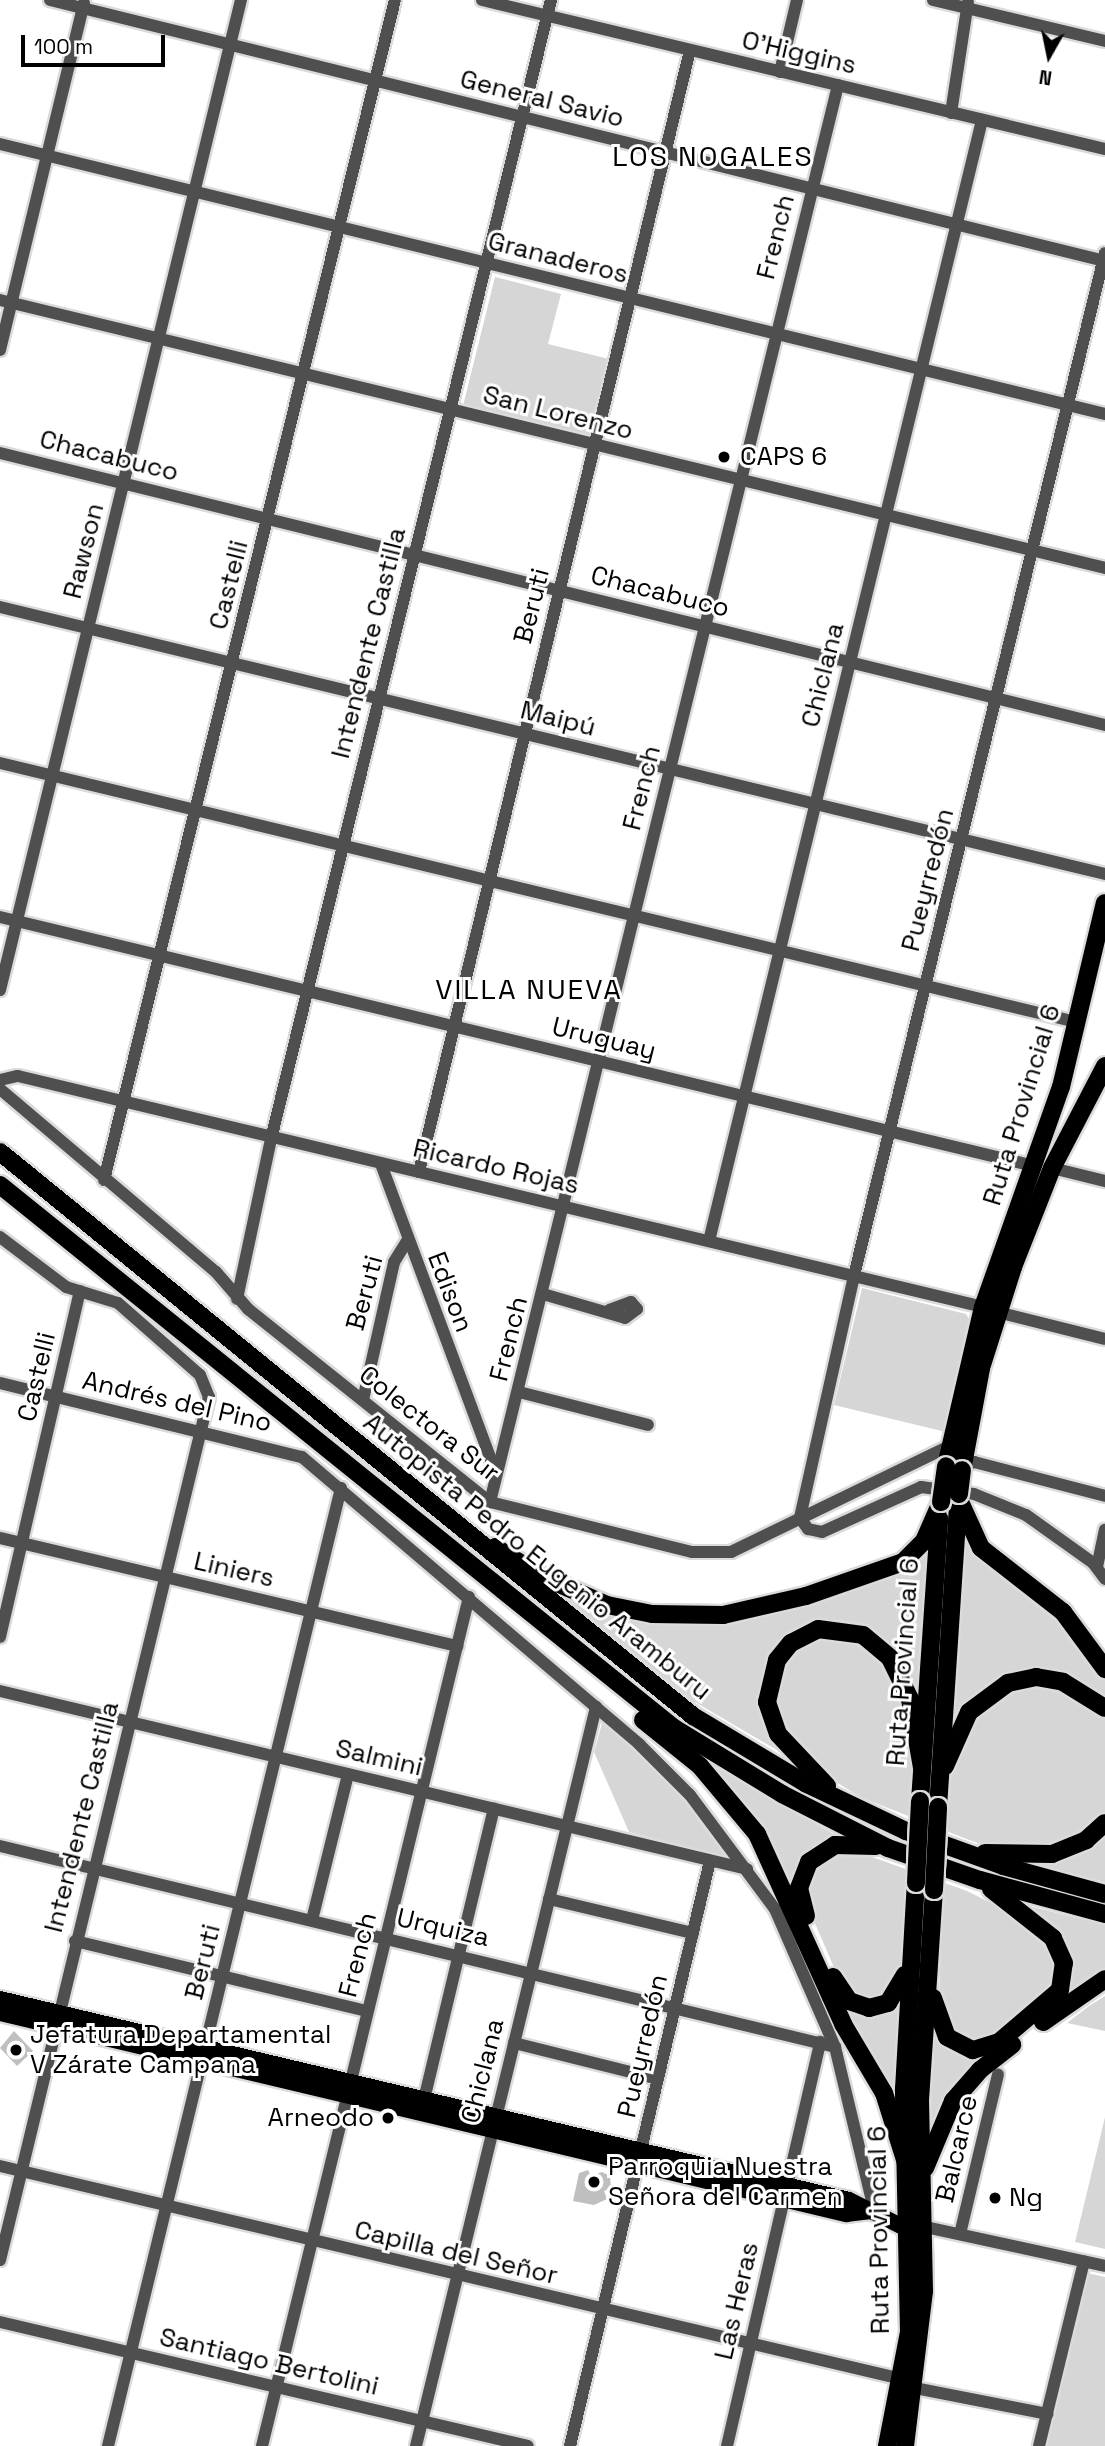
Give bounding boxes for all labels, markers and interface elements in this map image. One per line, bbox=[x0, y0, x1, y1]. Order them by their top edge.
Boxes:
scale bar bbox=[24, 21, 168, 65]
north arrow bbox=[1014, 21, 1084, 91]
street label: O'Higgins bbox=[739, 25, 859, 81]
text: 100 m bbox=[34, 33, 93, 60]
street label: General Savio bbox=[457, 64, 627, 134]
text: N bbox=[1037, 64, 1054, 91]
district label: LOS NOGALES bbox=[614, 139, 812, 173]
street label: French bbox=[750, 191, 802, 283]
street label: Granaderos bbox=[485, 226, 631, 290]
street label: San Lorenzo bbox=[480, 379, 636, 447]
street label: Chacabuco bbox=[36, 424, 182, 488]
place label: CAPS 6 bbox=[740, 441, 827, 473]
marker: CAPS 6 bbox=[714, 447, 734, 467]
street label: Rawson bbox=[57, 500, 111, 602]
street label: Intendente Castilla bbox=[325, 524, 413, 762]
street label: Castelli bbox=[203, 537, 255, 633]
street label: Chacabuco bbox=[587, 560, 733, 624]
street label: Beruti bbox=[508, 565, 556, 647]
street label: Chiclana bbox=[795, 619, 851, 731]
street label: Maipú bbox=[517, 695, 599, 743]
street label: French bbox=[616, 742, 668, 834]
street label: Pueyrredón bbox=[895, 805, 961, 955]
district label: VILLA NUEVA bbox=[436, 972, 622, 1006]
street label: Ruta Provincial 6 bbox=[977, 1001, 1067, 1209]
street label: Uruguay bbox=[549, 1011, 659, 1067]
street label: Ricardo Rojas bbox=[410, 1133, 582, 1201]
street label: Edison bbox=[420, 1247, 480, 1337]
street label: Beruti bbox=[340, 1252, 390, 1334]
street label: French bbox=[483, 1293, 535, 1385]
street label: Castelli bbox=[12, 1329, 62, 1425]
street label: Colectora Sur bbox=[353, 1359, 505, 1489]
street label: Andrés del Pino bbox=[79, 1365, 275, 1439]
street label: Autopista Pedro Eugenio Aramburu bbox=[357, 1407, 717, 1707]
street label: Liniers bbox=[191, 1546, 277, 1594]
street label: Ruta Provincial 6 bbox=[880, 1557, 926, 1767]
street label: Intendente Castilla bbox=[38, 1698, 126, 1936]
street label: Salmini bbox=[332, 1733, 426, 1783]
street label: Urquiza bbox=[394, 1902, 492, 1954]
street label: French bbox=[332, 1909, 384, 2001]
street label: Beruti bbox=[179, 1921, 227, 2003]
street label: Pueyrredón bbox=[611, 1971, 675, 2121]
street label: Chiclana bbox=[455, 2015, 511, 2127]
place label: Jefatura Departamental V Zárate Campana bbox=[30, 2019, 331, 2080]
marker: Jefatura Departamental V Zárate Campana bbox=[8, 2042, 24, 2058]
street label: Balcarce bbox=[930, 2092, 984, 2206]
place label: Arneodo bbox=[268, 2102, 374, 2134]
marker: Arneodo bbox=[380, 2110, 396, 2126]
street label: Ruta Provincial 6 bbox=[862, 2125, 896, 2335]
place label: Parroquia Nuestra Señora del Carmen bbox=[608, 2151, 843, 2212]
marker: Parroquia Nuestra Señora del Carmen bbox=[586, 2174, 602, 2190]
place label: Ng bbox=[1009, 2182, 1043, 2214]
marker: Ng bbox=[987, 2190, 1003, 2206]
street label: Capilla del Señor bbox=[351, 2214, 561, 2292]
street label: Las Heras bbox=[708, 2239, 766, 2363]
street label: Santiago Bertolini bbox=[156, 2322, 382, 2402]

